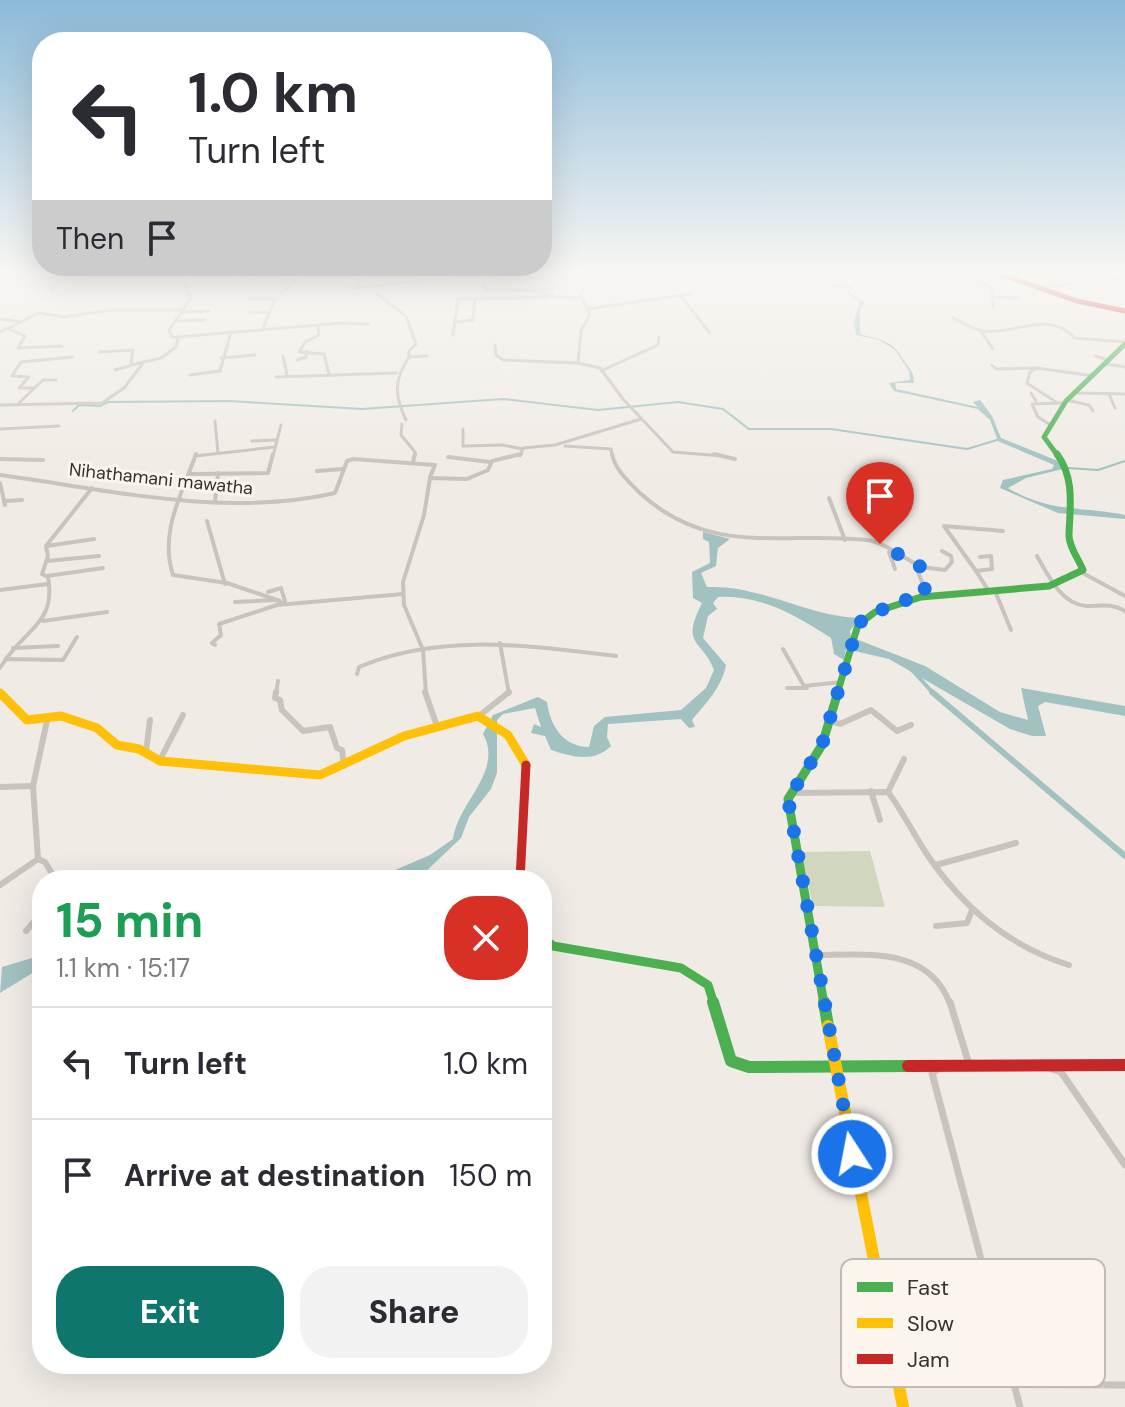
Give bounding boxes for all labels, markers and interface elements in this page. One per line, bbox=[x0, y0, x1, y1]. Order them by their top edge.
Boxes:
text: 1.0 km bbox=[188, 56, 358, 129]
icon: left bbox=[56, 64, 160, 168]
text: Turn left bbox=[188, 127, 325, 174]
icon: arrive bbox=[140, 216, 184, 260]
text: Then bbox=[56, 219, 124, 258]
street label: Nihathamani mawatha bbox=[68, 457, 254, 501]
pin bbox=[846, 462, 914, 544]
icon: arrive bbox=[858, 474, 902, 518]
text: 15 min bbox=[56, 889, 203, 952]
button: close bbox=[444, 896, 528, 980]
text: 1.1 km · 15:17 bbox=[56, 951, 190, 985]
icon: left bbox=[56, 1041, 100, 1085]
text: Turn left bbox=[124, 1044, 247, 1083]
text: 1.0 km bbox=[444, 1044, 528, 1083]
position arrow bbox=[810, 1112, 894, 1196]
icon: arrive bbox=[56, 1153, 100, 1197]
text: Arrive at destination bbox=[124, 1156, 425, 1195]
text: 150 m bbox=[449, 1156, 532, 1195]
legend bbox=[841, 1259, 1105, 1387]
button: Exit bbox=[56, 1266, 284, 1358]
button: Share bbox=[300, 1266, 528, 1358]
text: Fast bbox=[907, 1273, 949, 1302]
text: Slow bbox=[907, 1309, 954, 1338]
text: Jam bbox=[907, 1345, 950, 1374]

